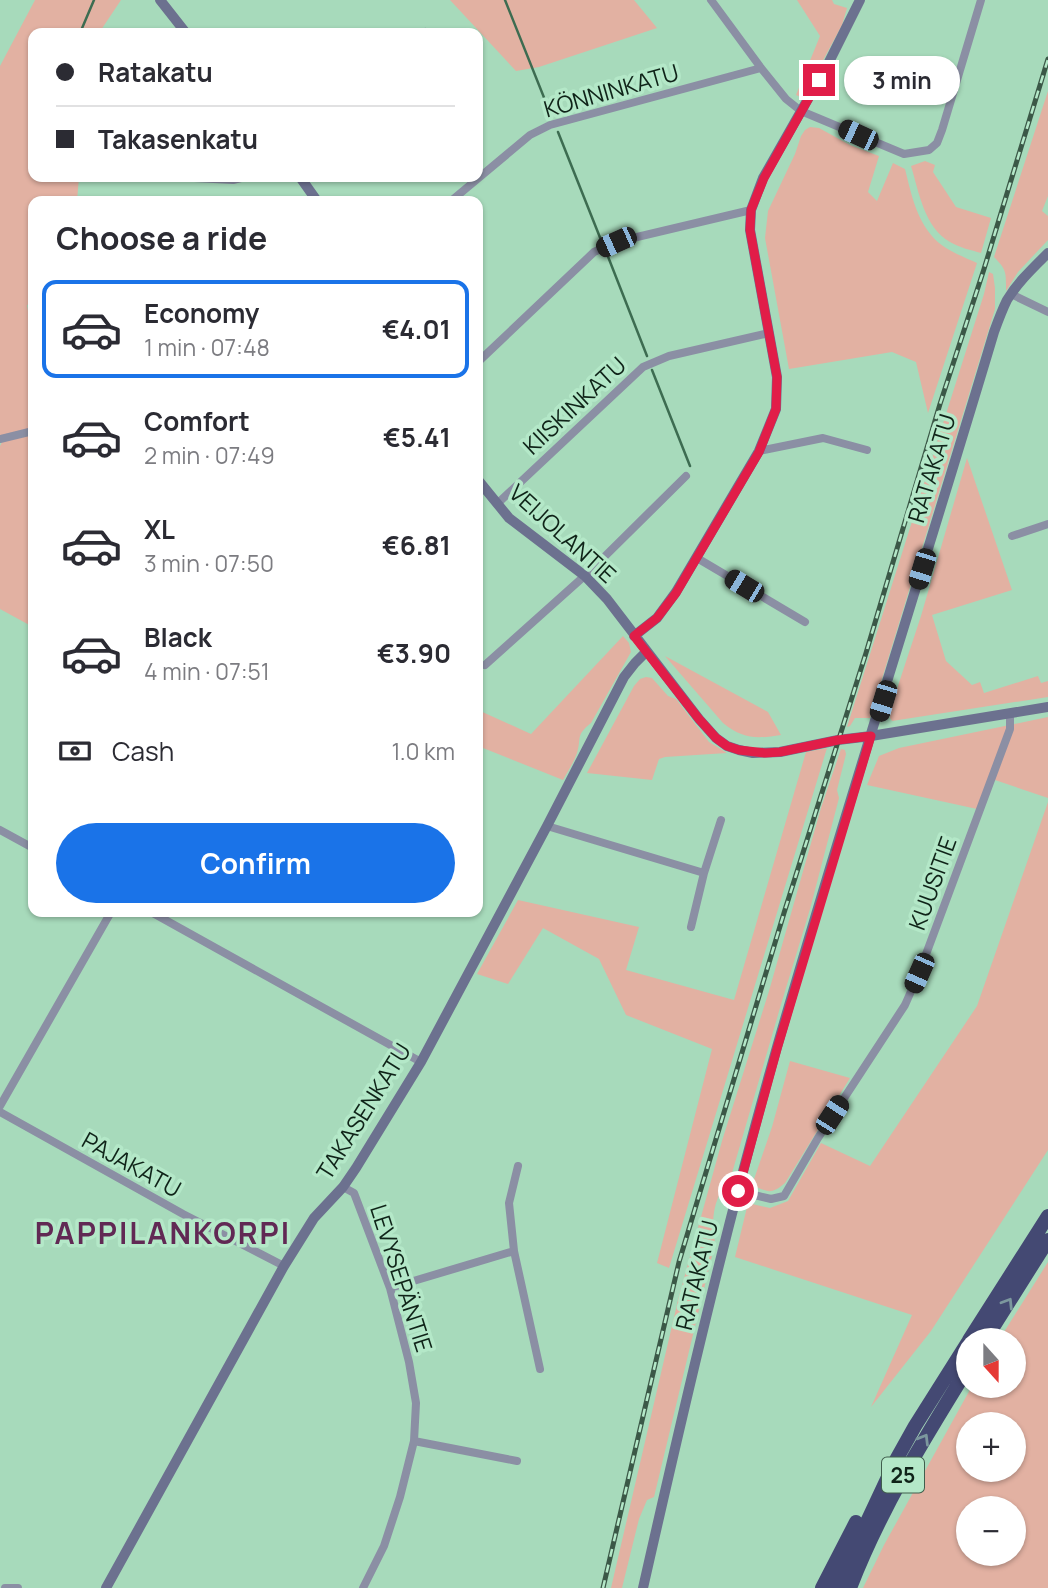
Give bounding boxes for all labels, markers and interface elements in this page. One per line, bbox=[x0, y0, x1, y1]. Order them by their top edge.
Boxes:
text: Ratakatu bbox=[98, 54, 213, 90]
street label: KÖNNINKATU bbox=[540, 55, 682, 125]
callout: 3 min bbox=[844, 56, 959, 104]
route end bbox=[803, 64, 835, 96]
text: 3 min bbox=[872, 64, 932, 96]
car bbox=[835, 117, 882, 153]
text: Takasenkatu bbox=[98, 121, 258, 157]
text: Choose a ride bbox=[56, 216, 267, 260]
car bbox=[593, 224, 640, 260]
text: Economy bbox=[144, 295, 259, 331]
icon: car bbox=[60, 298, 123, 361]
text: €4.01 bbox=[382, 311, 451, 347]
text: 1 min · 07:48 bbox=[144, 331, 270, 363]
street label: KIISKINKATU bbox=[516, 349, 632, 461]
text: Comfort bbox=[144, 403, 250, 439]
icon: car bbox=[60, 406, 123, 469]
street label: RATAKATU bbox=[899, 410, 963, 526]
text: €5.41 bbox=[383, 419, 451, 455]
text: 2 min · 07:49 bbox=[144, 439, 275, 471]
street label: VEIJOLANTIE bbox=[503, 476, 623, 590]
text: XL bbox=[144, 511, 175, 547]
icon: car bbox=[60, 514, 123, 577]
text: €6.81 bbox=[382, 527, 451, 563]
car bbox=[906, 546, 939, 592]
text: 3 min · 07:50 bbox=[144, 547, 274, 579]
car bbox=[721, 566, 768, 606]
text: Black bbox=[144, 619, 212, 655]
icon: car bbox=[60, 622, 123, 685]
text: €3.90 bbox=[377, 635, 451, 671]
text: 4 min · 07:51 bbox=[144, 655, 270, 687]
car bbox=[867, 678, 900, 724]
icon: cash bbox=[56, 732, 94, 770]
text: Cash bbox=[112, 733, 174, 769]
text: 1.0 km bbox=[392, 735, 455, 767]
button: Confirm bbox=[56, 823, 455, 903]
street label: KUUSITIE bbox=[900, 832, 964, 934]
car bbox=[901, 950, 938, 996]
street label: TAKASENKATU bbox=[308, 1037, 418, 1185]
car bbox=[812, 1092, 853, 1138]
street label: PAJAKATU bbox=[77, 1124, 187, 1204]
route start bbox=[722, 1175, 754, 1207]
street label: LEVYSEPÄNTIE bbox=[363, 1200, 441, 1356]
district label: PAPPILANKORPI bbox=[35, 1212, 291, 1253]
street label: RATAKATU bbox=[667, 1217, 725, 1333]
one-way arrow bbox=[1000, 1298, 1013, 1311]
north arrow bbox=[956, 1328, 1026, 1398]
map controls bbox=[956, 1328, 1026, 1566]
button: + bbox=[956, 1412, 1026, 1482]
one-way arrow bbox=[915, 1434, 928, 1447]
road number: 25 bbox=[882, 1458, 924, 1492]
button: − bbox=[956, 1496, 1026, 1566]

